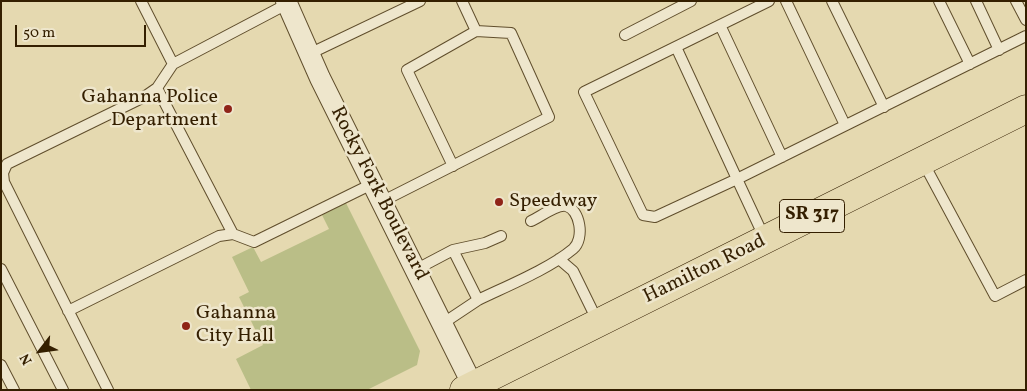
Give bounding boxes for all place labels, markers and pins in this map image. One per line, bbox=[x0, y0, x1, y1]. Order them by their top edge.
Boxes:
place label: Gahanna Police Department bbox=[82, 86, 218, 133]
marker: Gahanna Police Department bbox=[222, 103, 234, 115]
place label: Speedway bbox=[509, 190, 597, 214]
marker: Speedway bbox=[493, 196, 505, 208]
place label: Gahanna City Hall bbox=[196, 302, 276, 349]
marker: Gahanna City Hall bbox=[180, 320, 192, 332]

